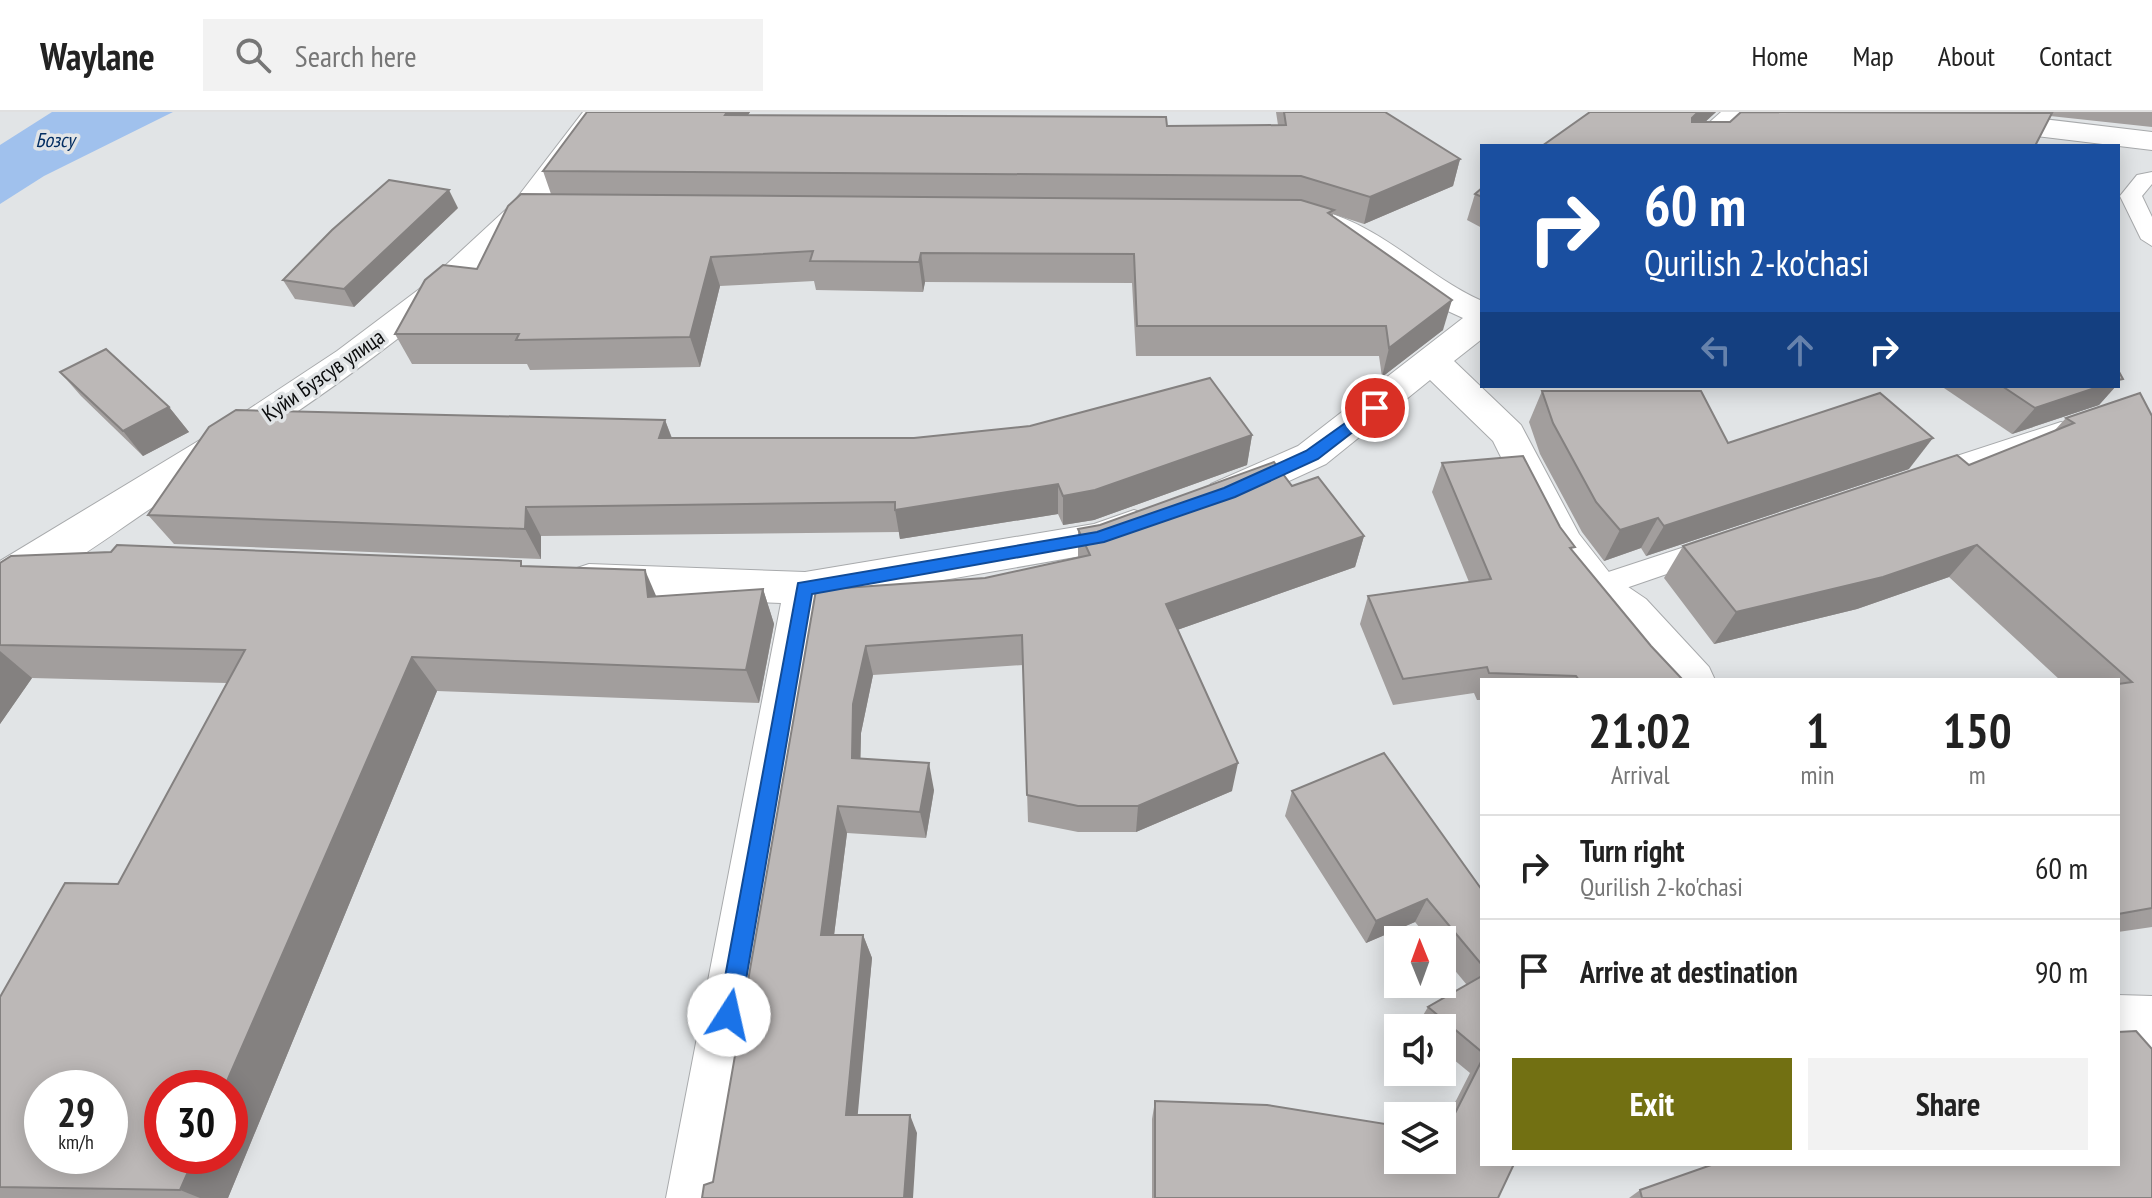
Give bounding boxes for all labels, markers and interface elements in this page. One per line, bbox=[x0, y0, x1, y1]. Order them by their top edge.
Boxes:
search box bbox=[203, 19, 763, 91]
text: Waylane bbox=[40, 31, 155, 80]
icon: search bbox=[231, 33, 275, 77]
text: Search here bbox=[295, 36, 417, 75]
text: Home bbox=[1752, 37, 1808, 74]
text: Map bbox=[1852, 37, 1894, 74]
text: About bbox=[1938, 37, 1995, 74]
text: Contact bbox=[2039, 37, 2112, 74]
water label: Бозсу bbox=[36, 127, 77, 153]
text: 60 m bbox=[1644, 169, 1746, 241]
icon: right bbox=[1512, 176, 1616, 280]
text: Qurilish 2-ko'chasi bbox=[1644, 239, 1870, 286]
street label: Куйи Бузсув улица bbox=[256, 322, 390, 428]
icon: left bbox=[1694, 328, 1738, 372]
icon: ahead bbox=[1778, 328, 1822, 372]
icon: right bbox=[1862, 328, 1906, 372]
pin bbox=[1341, 374, 1409, 442]
icon: arrive bbox=[1353, 386, 1397, 430]
text: 21:02 bbox=[1588, 699, 1692, 761]
text: 1 bbox=[1806, 699, 1829, 761]
text: 150 bbox=[1943, 699, 2012, 761]
text: Arrival bbox=[1611, 758, 1670, 791]
text: min bbox=[1800, 758, 1834, 791]
text: m bbox=[1969, 758, 1986, 791]
text: Turn right bbox=[1580, 831, 1684, 870]
icon: right bbox=[1512, 845, 1556, 889]
text: 60 m bbox=[2035, 848, 2088, 887]
text: Qurilish 2-ko'chasi bbox=[1580, 870, 1743, 903]
north arrow bbox=[1384, 926, 1456, 998]
map controls bbox=[1384, 926, 1456, 1174]
icon: arrive bbox=[1512, 949, 1556, 993]
text: Arrive at destination bbox=[1580, 952, 1798, 991]
text: 90 m bbox=[2035, 952, 2088, 991]
position arrow bbox=[687, 973, 771, 1057]
button: sound bbox=[1384, 1014, 1456, 1086]
button: Exit bbox=[1512, 1058, 1792, 1150]
button: Share bbox=[1808, 1058, 2088, 1150]
speed limit sign: 30 bbox=[144, 1070, 248, 1174]
text: 29 bbox=[57, 1086, 95, 1138]
button: layers bbox=[1384, 1102, 1456, 1174]
text: km/h bbox=[58, 1129, 94, 1155]

